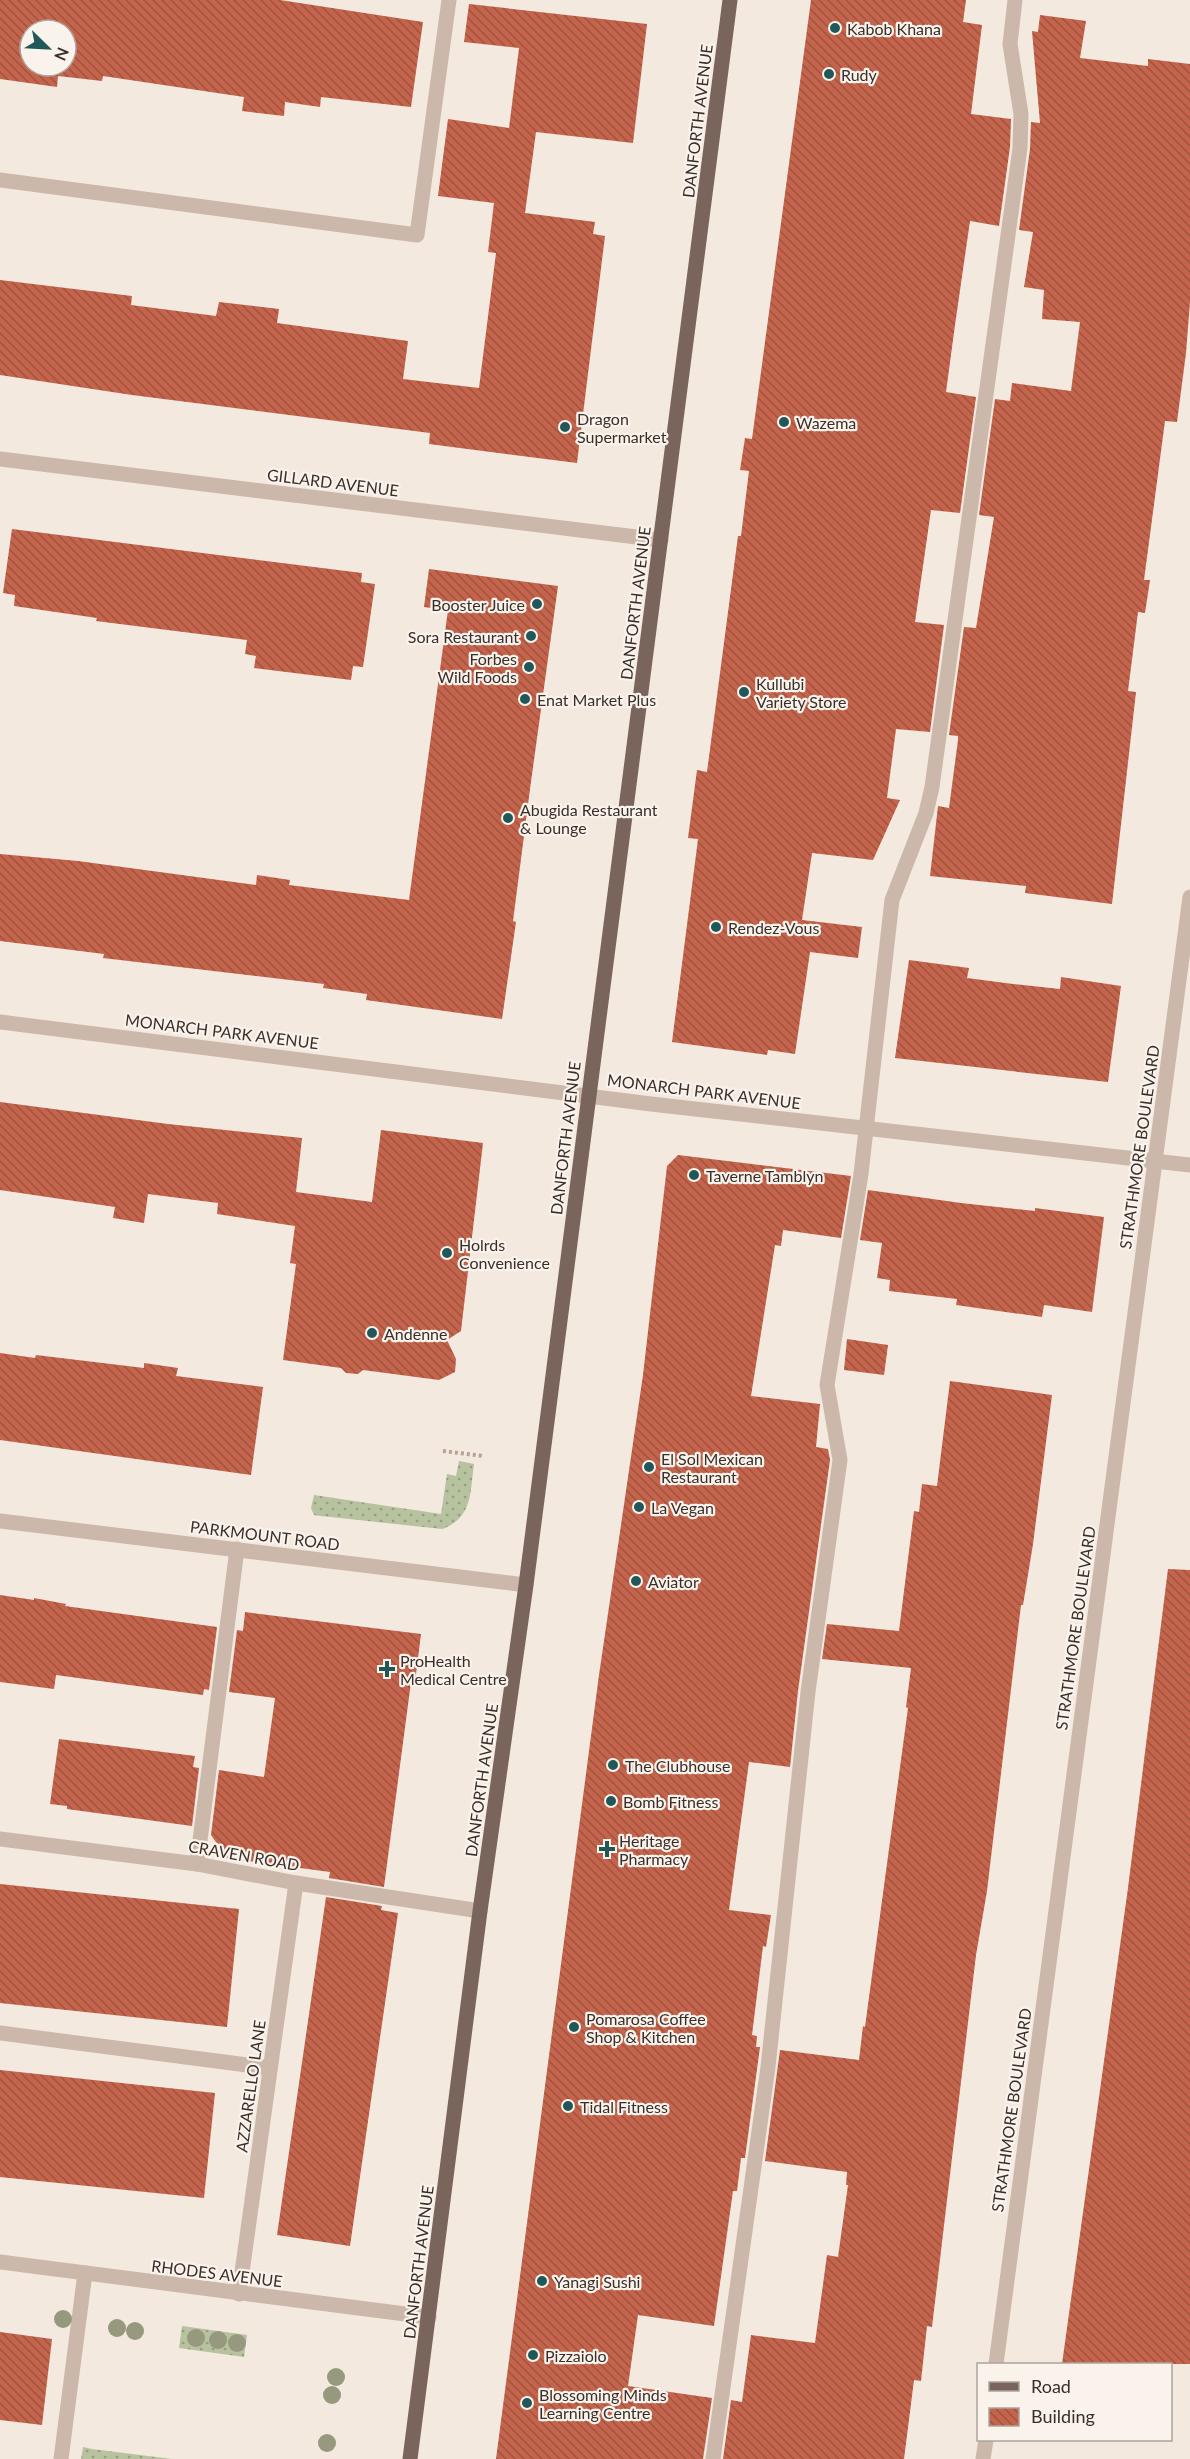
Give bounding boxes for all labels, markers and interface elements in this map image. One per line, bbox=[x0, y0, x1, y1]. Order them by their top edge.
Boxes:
north arrow bbox=[18, 18, 78, 78]
place label: Kabob Khana bbox=[847, 19, 941, 38]
marker: Kabob Khana bbox=[828, 21, 842, 35]
street label: DANFORTH AVENUE bbox=[678, 43, 716, 199]
text: N bbox=[51, 45, 73, 64]
place label: Rudy bbox=[841, 65, 878, 84]
marker: Rudy bbox=[822, 67, 836, 81]
place label: Dragon Supermarket bbox=[577, 409, 667, 446]
place label: Wazema bbox=[796, 413, 856, 432]
marker: Wazema bbox=[777, 415, 791, 429]
marker: Dragon Supermarket bbox=[558, 420, 572, 434]
street label: GILLARD AVENUE bbox=[266, 464, 400, 500]
street label: DANFORTH AVENUE bbox=[616, 525, 654, 681]
place label: Booster Juice bbox=[431, 595, 525, 614]
marker: Booster Juice bbox=[530, 597, 544, 611]
place label: Sora Restaurant bbox=[408, 627, 519, 646]
marker: Sora Restaurant bbox=[524, 629, 538, 643]
place label: Forbes Wild Foods bbox=[437, 649, 517, 686]
marker: Forbes Wild Foods bbox=[522, 660, 536, 674]
place label: Kullubi Variety Store bbox=[756, 674, 846, 711]
marker: Kullubi Variety Store bbox=[737, 685, 751, 699]
place label: Enat Market Plus bbox=[537, 690, 656, 709]
marker: Enat Market Plus bbox=[518, 692, 532, 706]
place label: Abugida Restaurant & Lounge bbox=[520, 800, 658, 837]
marker: Abugida Restaurant & Lounge bbox=[501, 811, 515, 825]
place label: Rendez-Vous bbox=[728, 918, 819, 937]
marker: Rendez-Vous bbox=[709, 920, 723, 934]
street label: MONARCH PARK AVENUE bbox=[124, 1010, 320, 1052]
street label: STRATHMORE BOULEVARD bbox=[1115, 1044, 1163, 1250]
street label: DANFORTH AVENUE bbox=[546, 1060, 584, 1216]
street label: MONARCH PARK AVENUE bbox=[606, 1070, 802, 1112]
place label: Taverne Tamblyn bbox=[706, 1166, 823, 1185]
marker: Taverne Tamblyn bbox=[687, 1168, 701, 1182]
place label: Holrds Convenience bbox=[459, 1235, 550, 1272]
marker: Holrds Convenience bbox=[440, 1246, 454, 1260]
place label: Andenne bbox=[384, 1324, 447, 1343]
marker: Andenne bbox=[365, 1326, 379, 1340]
place label: El Sol Mexican Restaurant bbox=[661, 1449, 763, 1486]
marker: El Sol Mexican Restaurant bbox=[642, 1460, 656, 1474]
place label: La Vegan bbox=[651, 1498, 714, 1517]
marker: La Vegan bbox=[632, 1500, 646, 1514]
street label: PARKMOUNT ROAD bbox=[189, 1516, 341, 1554]
street label: STRATHMORE BOULEVARD bbox=[1051, 1525, 1099, 1731]
place label: Aviator bbox=[648, 1572, 699, 1591]
marker: Aviator bbox=[629, 1574, 643, 1588]
place label: ProHealth Medical Centre bbox=[400, 1651, 507, 1688]
marker: ProHealth Medical Centre bbox=[378, 1660, 396, 1678]
street label: DANFORTH AVENUE bbox=[461, 1702, 501, 1858]
place label: The Clubhouse bbox=[625, 1756, 730, 1775]
marker: The Clubhouse bbox=[606, 1758, 620, 1772]
place label: Bomb Fitness bbox=[623, 1792, 718, 1811]
marker: Bomb Fitness bbox=[604, 1794, 618, 1808]
place label: Heritage Pharmacy bbox=[619, 1831, 689, 1868]
street label: CRAVEN ROAD bbox=[187, 1836, 301, 1874]
marker: Heritage Pharmacy bbox=[600, 1842, 614, 1856]
street label: STRATHMORE BOULEVARD bbox=[987, 2007, 1035, 2213]
place label: Pomarosa Coffee Shop & Kitchen bbox=[586, 2009, 706, 2046]
street label: AZZARELLO LANE bbox=[231, 2019, 269, 2153]
marker: Pomarosa Coffee Shop & Kitchen bbox=[567, 2020, 581, 2034]
place label: Tidal Fitness bbox=[580, 2097, 668, 2116]
marker: Tidal Fitness bbox=[561, 2099, 575, 2113]
street label: DANFORTH AVENUE bbox=[399, 2184, 437, 2340]
street label: RHODES AVENUE bbox=[150, 2256, 284, 2290]
place label: Yanagi Sushi bbox=[554, 2272, 640, 2291]
marker: Yanagi Sushi bbox=[535, 2274, 549, 2288]
place label: Pizzaiolo bbox=[545, 2346, 607, 2365]
marker: Pizzaiolo bbox=[526, 2348, 540, 2362]
legend bbox=[977, 2363, 1172, 2441]
text: Road bbox=[1031, 2375, 1071, 2397]
place label: Blossoming Minds Learning Centre bbox=[539, 2385, 667, 2422]
marker: Blossoming Minds Learning Centre bbox=[520, 2396, 534, 2410]
text: Building bbox=[1031, 2405, 1095, 2427]

